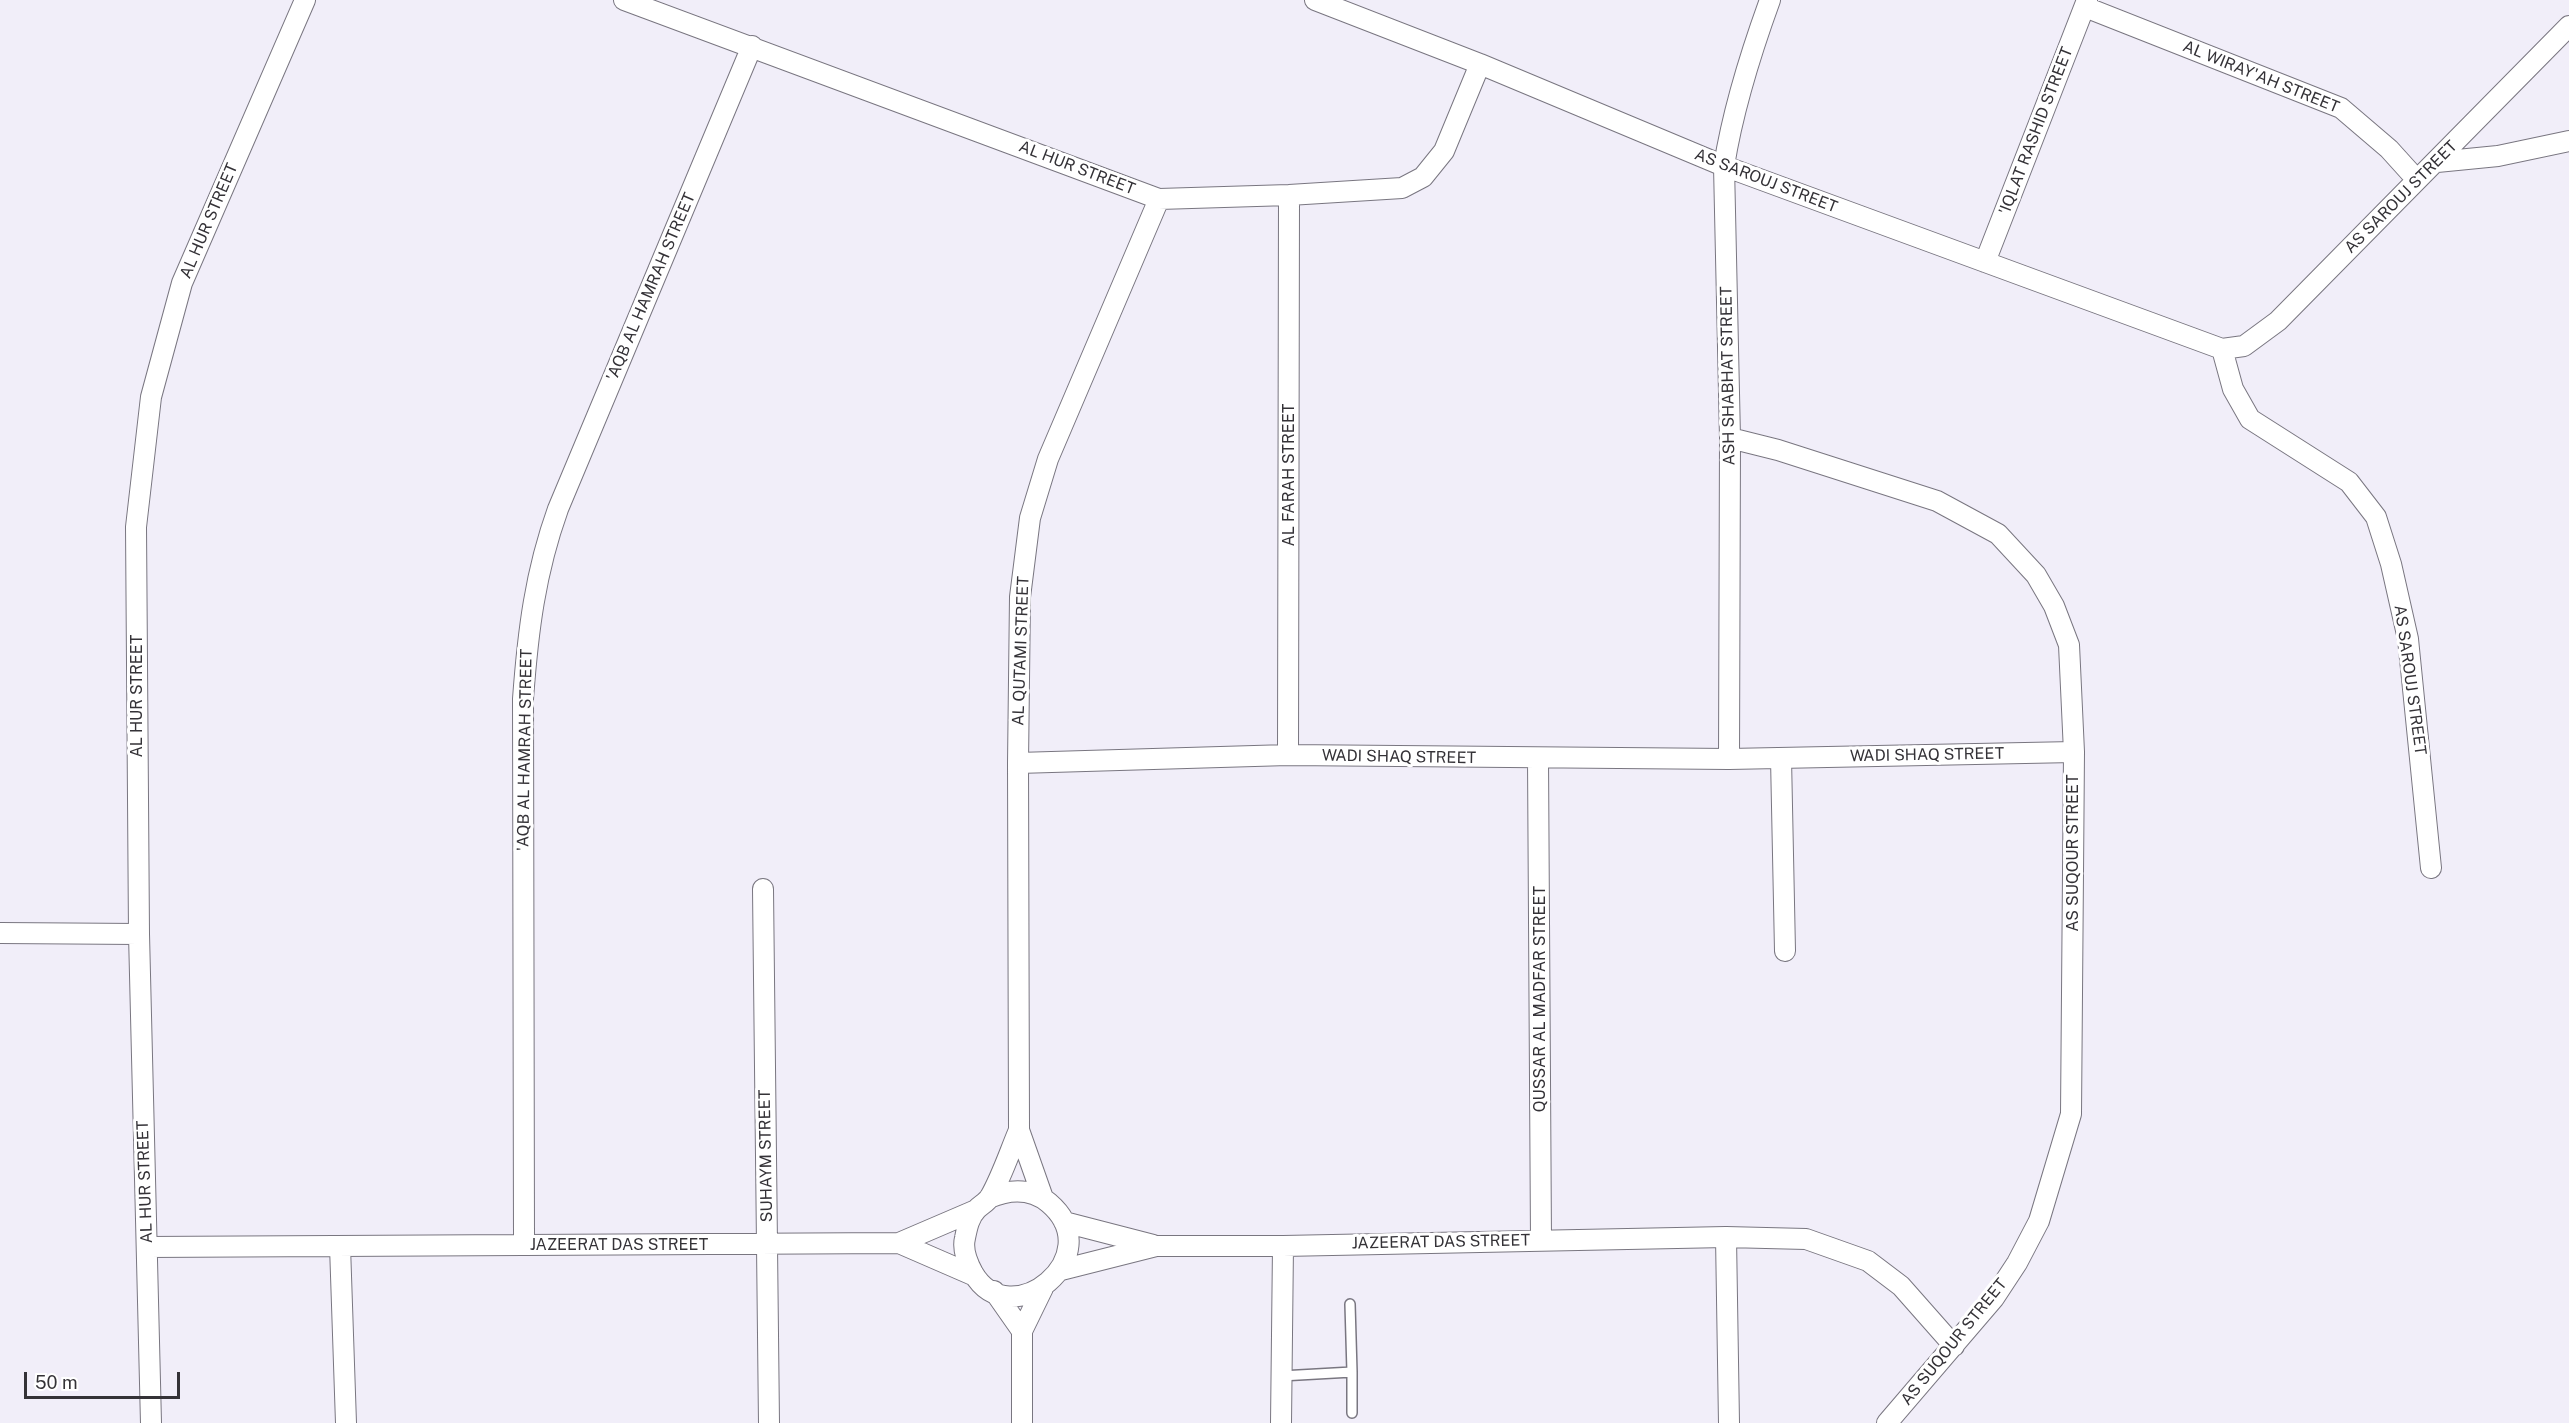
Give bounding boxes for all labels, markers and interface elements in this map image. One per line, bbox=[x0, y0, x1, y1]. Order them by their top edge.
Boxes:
street label: AL WIRAY'AH STREET bbox=[2180, 37, 2342, 117]
street label: 'IQLAT RASHID STREET bbox=[1995, 44, 2077, 218]
street label: AL HUR STREET bbox=[1016, 137, 1138, 199]
street label: AS SAROUJ STREET bbox=[2341, 137, 2461, 257]
street label: AS SAROUJ STREET bbox=[1692, 145, 1840, 217]
street label: AL HUR STREET bbox=[176, 161, 242, 281]
street label: 'AQB AL HAMRAH STREET bbox=[603, 190, 699, 384]
street label: ASH SHABHAT STREET bbox=[1717, 286, 1739, 466]
street label: AL FARAH STREET bbox=[1279, 403, 1299, 547]
street label: AL QUTAMI STREET bbox=[1009, 576, 1033, 726]
street label: AS SAROUJ STREET bbox=[2390, 604, 2430, 756]
street label: AL HUR STREET bbox=[127, 634, 147, 758]
street label: 'AQB AL HAMRAH STREET bbox=[514, 649, 536, 851]
street label: WADI SHAQ STREET bbox=[1850, 744, 2004, 766]
street label: WADI SHAQ STREET bbox=[1322, 746, 1476, 768]
street label: AS SUQOUR STREET bbox=[2063, 774, 2083, 932]
street label: QUSSAR AL MADFAR STREET bbox=[1530, 886, 1550, 1112]
street label: SUHAYM STREET bbox=[755, 1090, 777, 1222]
street label: AL HUR STREET bbox=[133, 1120, 157, 1244]
street label: JAZEERAT DAS STREET bbox=[1352, 1231, 1530, 1253]
street label: JAZEERAT DAS STREET bbox=[530, 1235, 708, 1255]
street label: AS SUQOUR STREET bbox=[1897, 1275, 2011, 1409]
scale bar bbox=[27, 1360, 183, 1398]
text: 50 m bbox=[35, 1372, 78, 1393]

